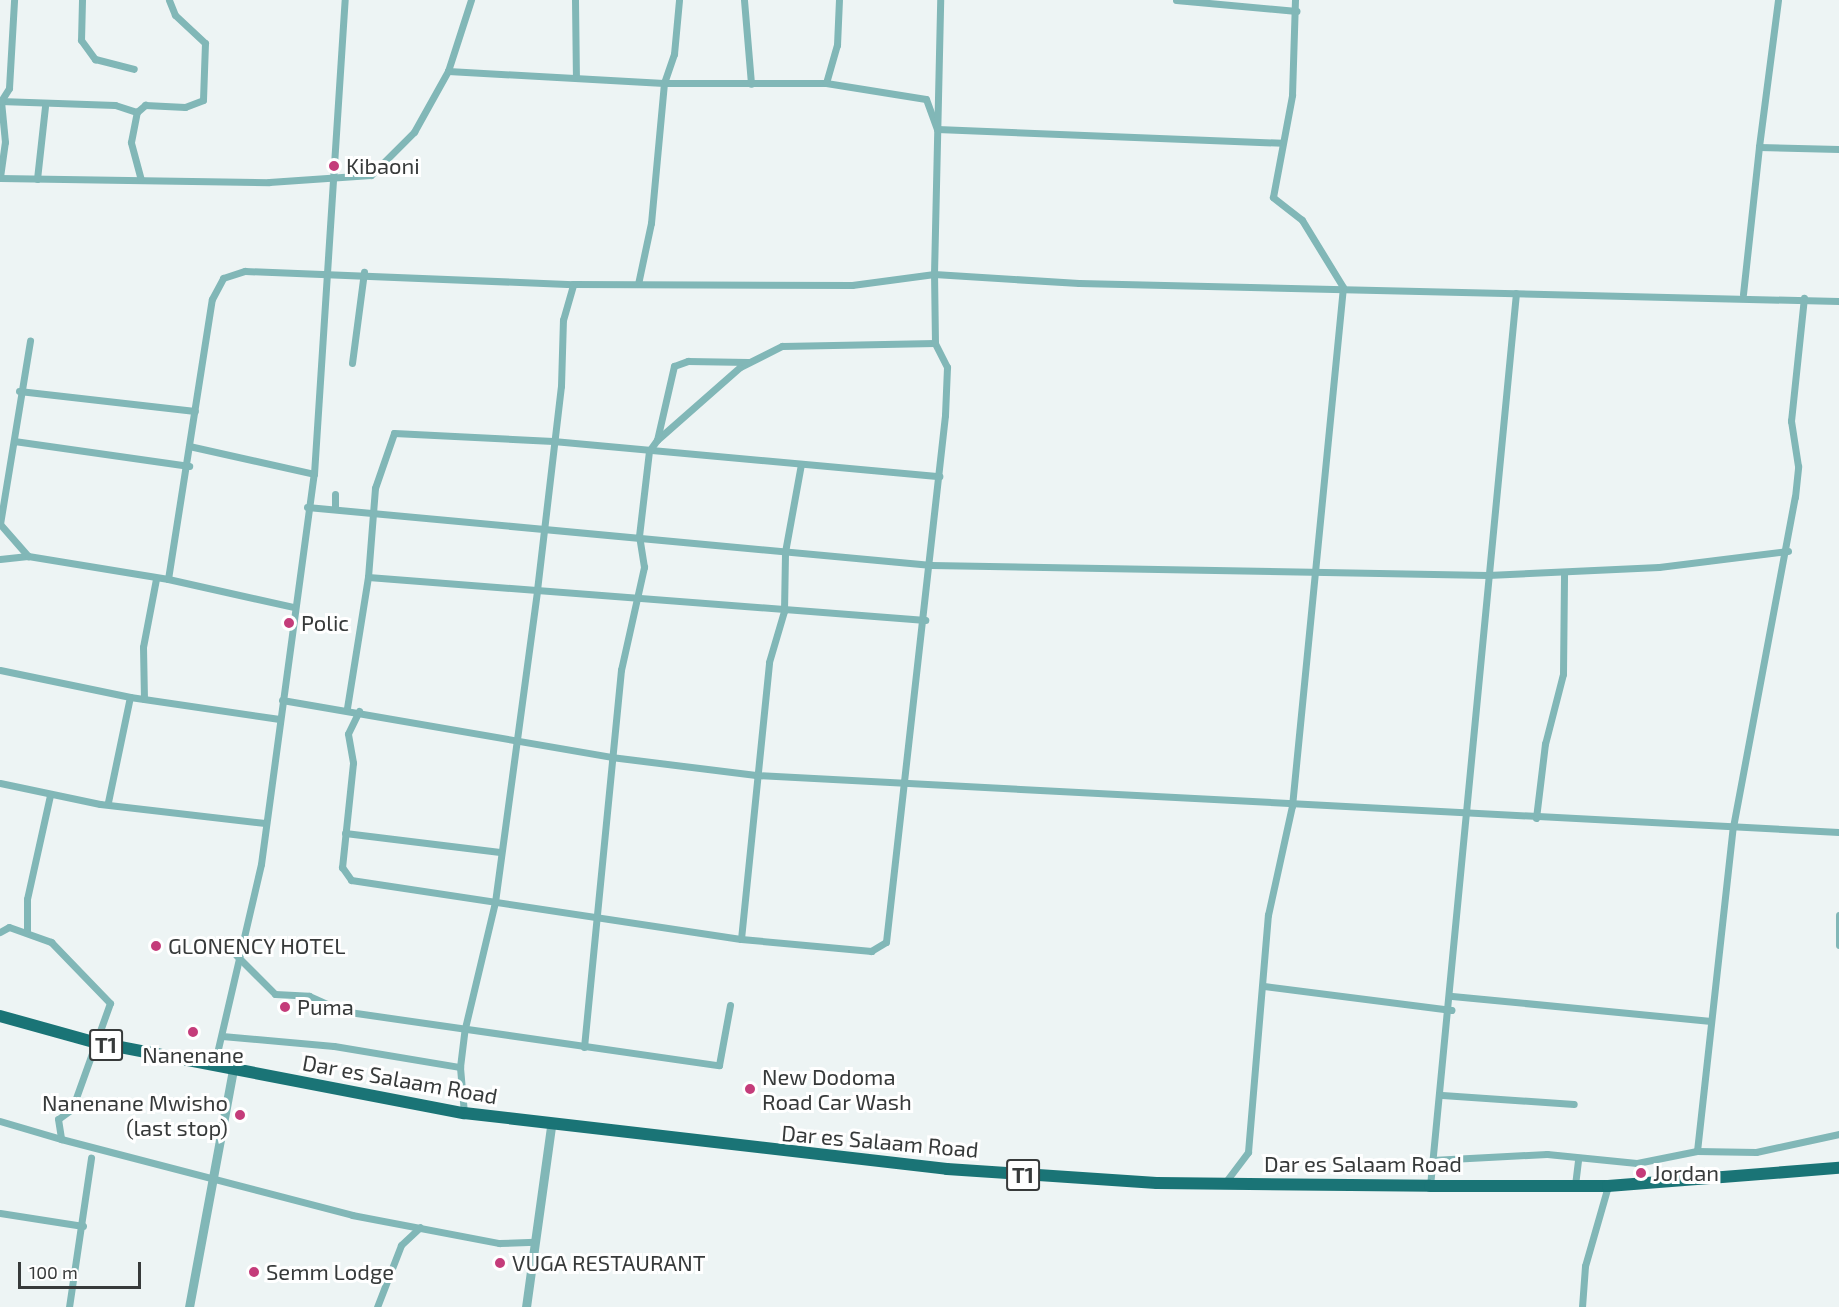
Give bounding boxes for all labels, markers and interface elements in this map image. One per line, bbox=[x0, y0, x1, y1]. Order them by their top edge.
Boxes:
place label: Kibaoni bbox=[346, 153, 420, 179]
marker: Kibaoni bbox=[327, 159, 341, 173]
place label: Polic bbox=[301, 610, 349, 636]
marker: Polic bbox=[282, 616, 296, 630]
place label: GLONENCY HOTEL bbox=[168, 933, 346, 959]
marker: GLONENCY HOTEL bbox=[149, 939, 163, 953]
place label: Puma bbox=[297, 994, 354, 1020]
marker: Puma bbox=[278, 1000, 292, 1014]
marker: Nanenane bbox=[186, 1025, 200, 1039]
road number: T1 bbox=[88, 1027, 124, 1063]
place label: Nanenane bbox=[142, 1042, 244, 1068]
street label: Dar es Salaam Road bbox=[300, 1049, 500, 1109]
place label: New Dodoma Road Car Wash bbox=[762, 1063, 913, 1114]
marker: New Dodoma Road Car Wash bbox=[743, 1082, 757, 1096]
place label: Nanenane Mwisho (last stop) bbox=[42, 1089, 228, 1140]
marker: Nanenane Mwisho (last stop) bbox=[233, 1108, 247, 1122]
street label: Dar es Salaam Road bbox=[780, 1119, 980, 1163]
street label: Dar es Salaam Road bbox=[1264, 1151, 1462, 1177]
road number: T1 bbox=[1005, 1157, 1041, 1193]
place label: Jordan bbox=[1653, 1160, 1719, 1186]
marker: Jordan bbox=[1634, 1166, 1648, 1180]
scale bar bbox=[21, 1250, 144, 1288]
place label: VUGA RESTAURANT bbox=[512, 1250, 706, 1276]
marker: VUGA RESTAURANT bbox=[493, 1256, 507, 1270]
place label: Semm Lodge bbox=[266, 1259, 394, 1285]
text: 100 m bbox=[29, 1261, 78, 1283]
marker: Semm Lodge bbox=[247, 1265, 261, 1279]

